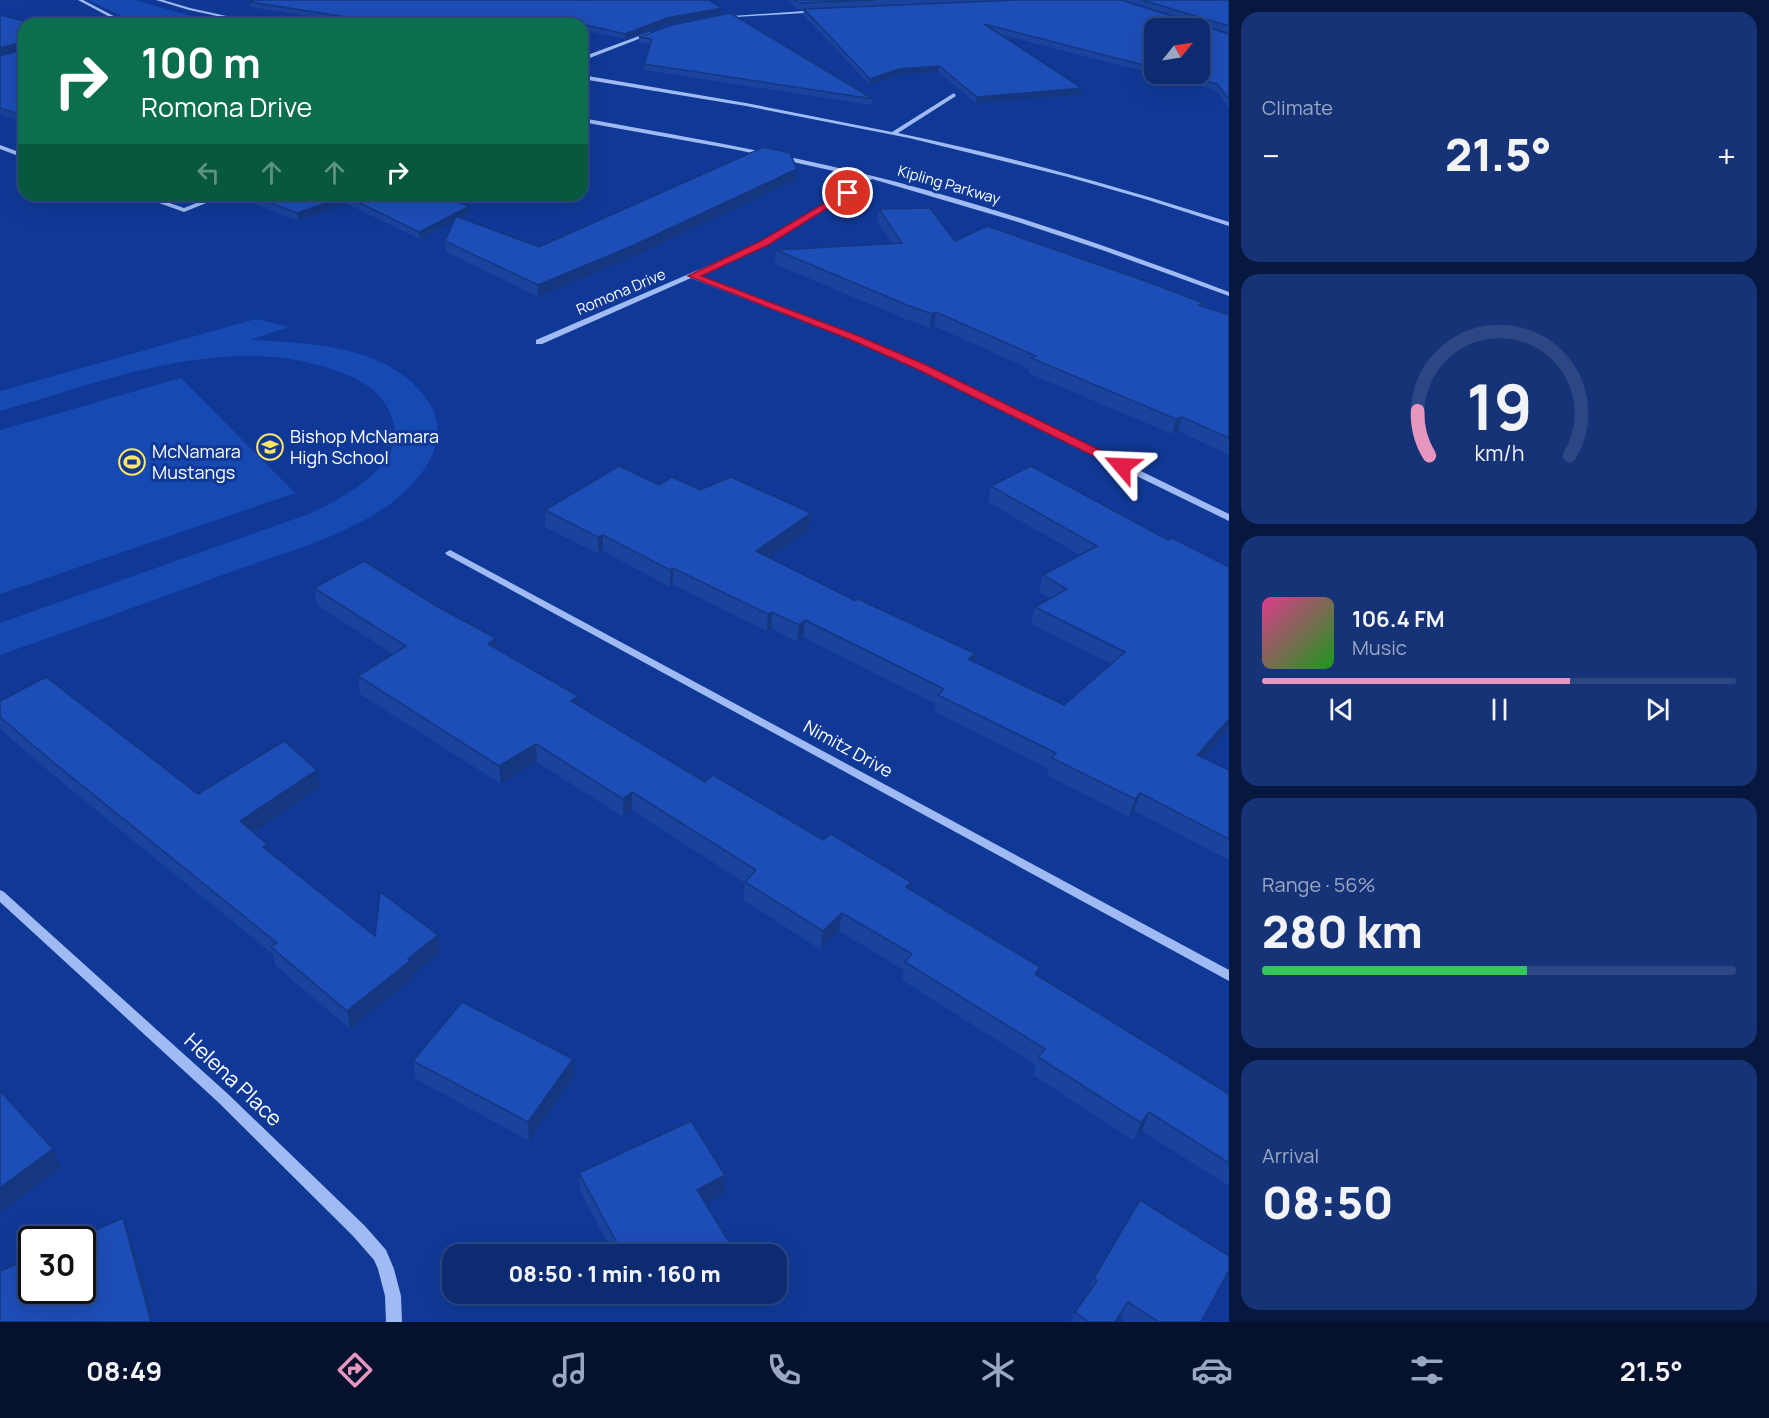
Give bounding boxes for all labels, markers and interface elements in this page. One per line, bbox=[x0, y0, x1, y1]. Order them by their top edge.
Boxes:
north arrow bbox=[1144, 18, 1210, 84]
map controls bbox=[1144, 18, 1210, 84]
text: 100 m bbox=[141, 33, 261, 91]
icon: right bbox=[42, 42, 120, 120]
text: Romona Drive bbox=[141, 88, 312, 125]
text: Climate bbox=[1262, 94, 1333, 121]
text: 21.5° bbox=[1445, 123, 1552, 185]
text: − bbox=[1262, 133, 1280, 178]
text: + bbox=[1717, 133, 1736, 178]
icon: left bbox=[192, 156, 225, 189]
icon: ahead bbox=[255, 156, 288, 189]
icon: ahead bbox=[318, 156, 351, 189]
icon: right bbox=[381, 156, 414, 189]
street label: Kipling Parkway bbox=[895, 160, 1003, 209]
pin bbox=[822, 167, 873, 218]
icon: arrive bbox=[831, 176, 864, 209]
street label: Romona Drive bbox=[573, 263, 669, 320]
text: 19 bbox=[1466, 363, 1532, 449]
place label: Bishop McNamara High School bbox=[290, 424, 439, 469]
school or university icon: Bishop McNamara High School bbox=[255, 432, 285, 462]
position arrow bbox=[1090, 434, 1154, 498]
text: km/h bbox=[1474, 438, 1524, 467]
place label: McNamara Mustangs bbox=[152, 439, 241, 484]
sports icon: McNamara Mustangs bbox=[117, 447, 147, 477]
text: 106.4 FM bbox=[1352, 604, 1445, 634]
text: Music bbox=[1352, 634, 1407, 661]
icon: previous bbox=[1325, 693, 1358, 726]
icon: pause bbox=[1483, 693, 1516, 726]
icon: next bbox=[1641, 693, 1674, 726]
street label: Nimitz Drive bbox=[800, 714, 897, 782]
text: Range · 56% bbox=[1262, 871, 1376, 898]
text: 280 km bbox=[1262, 900, 1423, 962]
street label: Helena Place bbox=[179, 1027, 289, 1132]
text: Arrival bbox=[1262, 1142, 1319, 1169]
text: 08:50 bbox=[1262, 1171, 1393, 1233]
speed limit sign: 30 bbox=[18, 1226, 96, 1304]
text: 08:50 · 1 min · 160 m bbox=[508, 1259, 721, 1289]
icon: directions bbox=[334, 1349, 376, 1391]
icon: music bbox=[549, 1349, 591, 1391]
icon: phone bbox=[763, 1349, 805, 1391]
icon: climate bbox=[977, 1349, 1019, 1391]
icon: car bbox=[1191, 1349, 1233, 1391]
icon: filters bbox=[1406, 1349, 1448, 1391]
text: 08:49 bbox=[86, 1352, 162, 1389]
text: 21.5° bbox=[1620, 1352, 1683, 1389]

